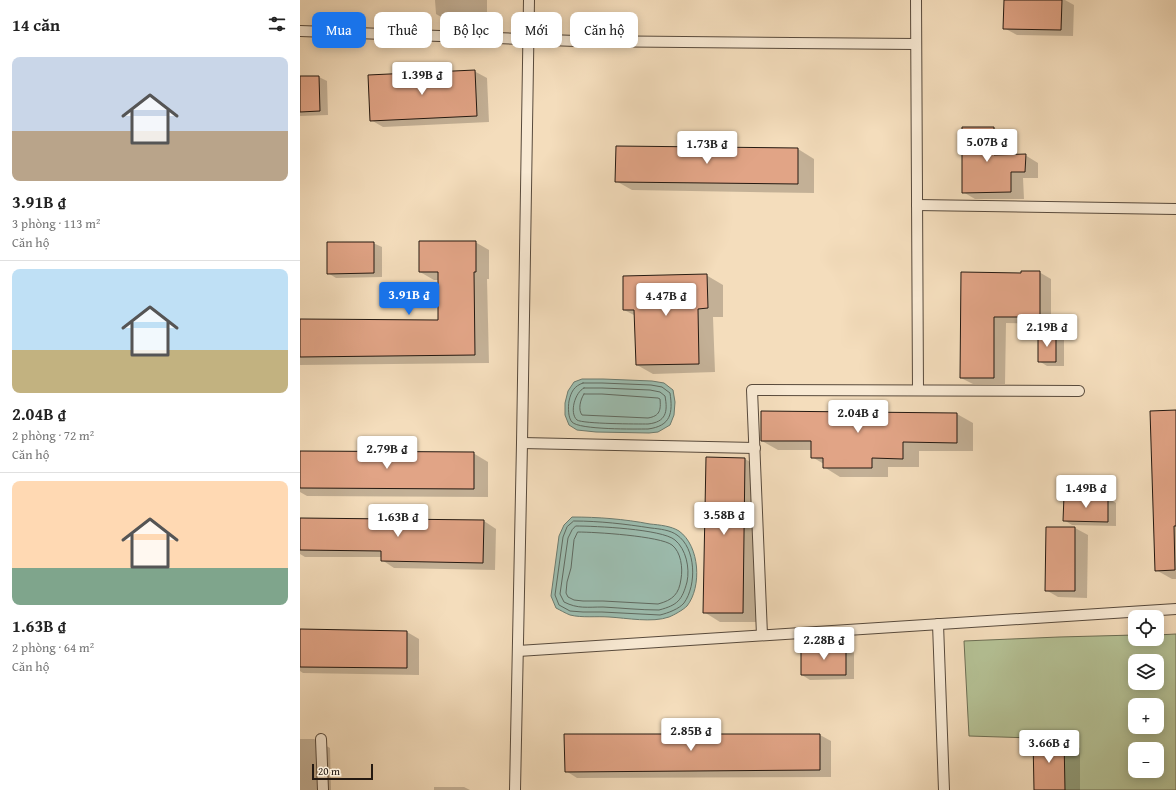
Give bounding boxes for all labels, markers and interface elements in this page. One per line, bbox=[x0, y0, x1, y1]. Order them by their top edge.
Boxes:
text: 14 căn bbox=[12, 12, 60, 37]
chip: Mua bbox=[312, 12, 366, 48]
chip: Thuê bbox=[374, 12, 432, 48]
chip: Bộ lọc bbox=[440, 12, 503, 48]
chip: Mới bbox=[511, 12, 562, 48]
chip: Căn hộ bbox=[570, 12, 638, 48]
icon: filters bbox=[266, 13, 288, 35]
pin: 1.39B ₫ bbox=[385, 62, 459, 96]
text: 1.39B ₫ bbox=[401, 65, 443, 84]
icon: home bbox=[114, 83, 186, 155]
pin: 5.07B ₫ bbox=[950, 129, 1024, 163]
pin: 1.73B ₫ bbox=[670, 131, 744, 165]
text: 5.07B ₫ bbox=[966, 132, 1008, 151]
text: 1.73B ₫ bbox=[686, 134, 728, 153]
text: 3.91B ₫ bbox=[12, 189, 66, 214]
text: 3 phòng · 113 m² bbox=[12, 214, 100, 233]
text: Căn hộ bbox=[12, 233, 49, 252]
pin: 3.91B ₫ bbox=[372, 282, 446, 316]
pin: 4.47B ₫ bbox=[629, 283, 703, 317]
text: 3.91B ₫ bbox=[388, 285, 430, 304]
text: 4.47B ₫ bbox=[645, 286, 687, 305]
icon: home bbox=[114, 295, 186, 367]
pin: 2.19B ₫ bbox=[1010, 314, 1084, 348]
text: 2.19B ₫ bbox=[1026, 317, 1068, 336]
pin: 2.04B ₫ bbox=[821, 400, 895, 434]
text: 2.04B ₫ bbox=[12, 401, 66, 426]
text: 2.04B ₫ bbox=[837, 403, 879, 422]
text: 2 phòng · 72 m² bbox=[12, 426, 94, 445]
pin: 2.79B ₫ bbox=[350, 436, 424, 470]
text: 2.79B ₫ bbox=[366, 439, 408, 458]
text: Căn hộ bbox=[12, 445, 49, 464]
pin: 1.49B ₫ bbox=[1049, 475, 1123, 509]
text: 1.49B ₫ bbox=[1065, 478, 1107, 497]
pin: 3.58B ₫ bbox=[687, 502, 761, 536]
pin: 1.63B ₫ bbox=[361, 504, 435, 538]
text: 3.58B ₫ bbox=[703, 505, 745, 524]
icon: home bbox=[114, 507, 186, 579]
text: 1.63B ₫ bbox=[377, 507, 419, 526]
map controls bbox=[1128, 610, 1164, 778]
button: locate bbox=[1128, 610, 1164, 646]
text: 1.63B ₫ bbox=[12, 613, 66, 638]
pin: 2.28B ₫ bbox=[787, 627, 861, 661]
text: 2.28B ₫ bbox=[803, 630, 845, 649]
text: 2 phòng · 64 m² bbox=[12, 638, 94, 657]
button: layers bbox=[1128, 654, 1164, 690]
text: Căn hộ bbox=[12, 657, 49, 676]
button: + bbox=[1128, 698, 1164, 734]
pin: 2.85B ₫ bbox=[654, 718, 728, 752]
text: 2.85B ₫ bbox=[670, 721, 712, 740]
pin: 3.66B ₫ bbox=[1012, 730, 1086, 764]
text: 3.66B ₫ bbox=[1028, 733, 1070, 752]
button: − bbox=[1128, 742, 1164, 778]
scale bar bbox=[312, 762, 373, 781]
text: 20 m bbox=[318, 763, 340, 779]

